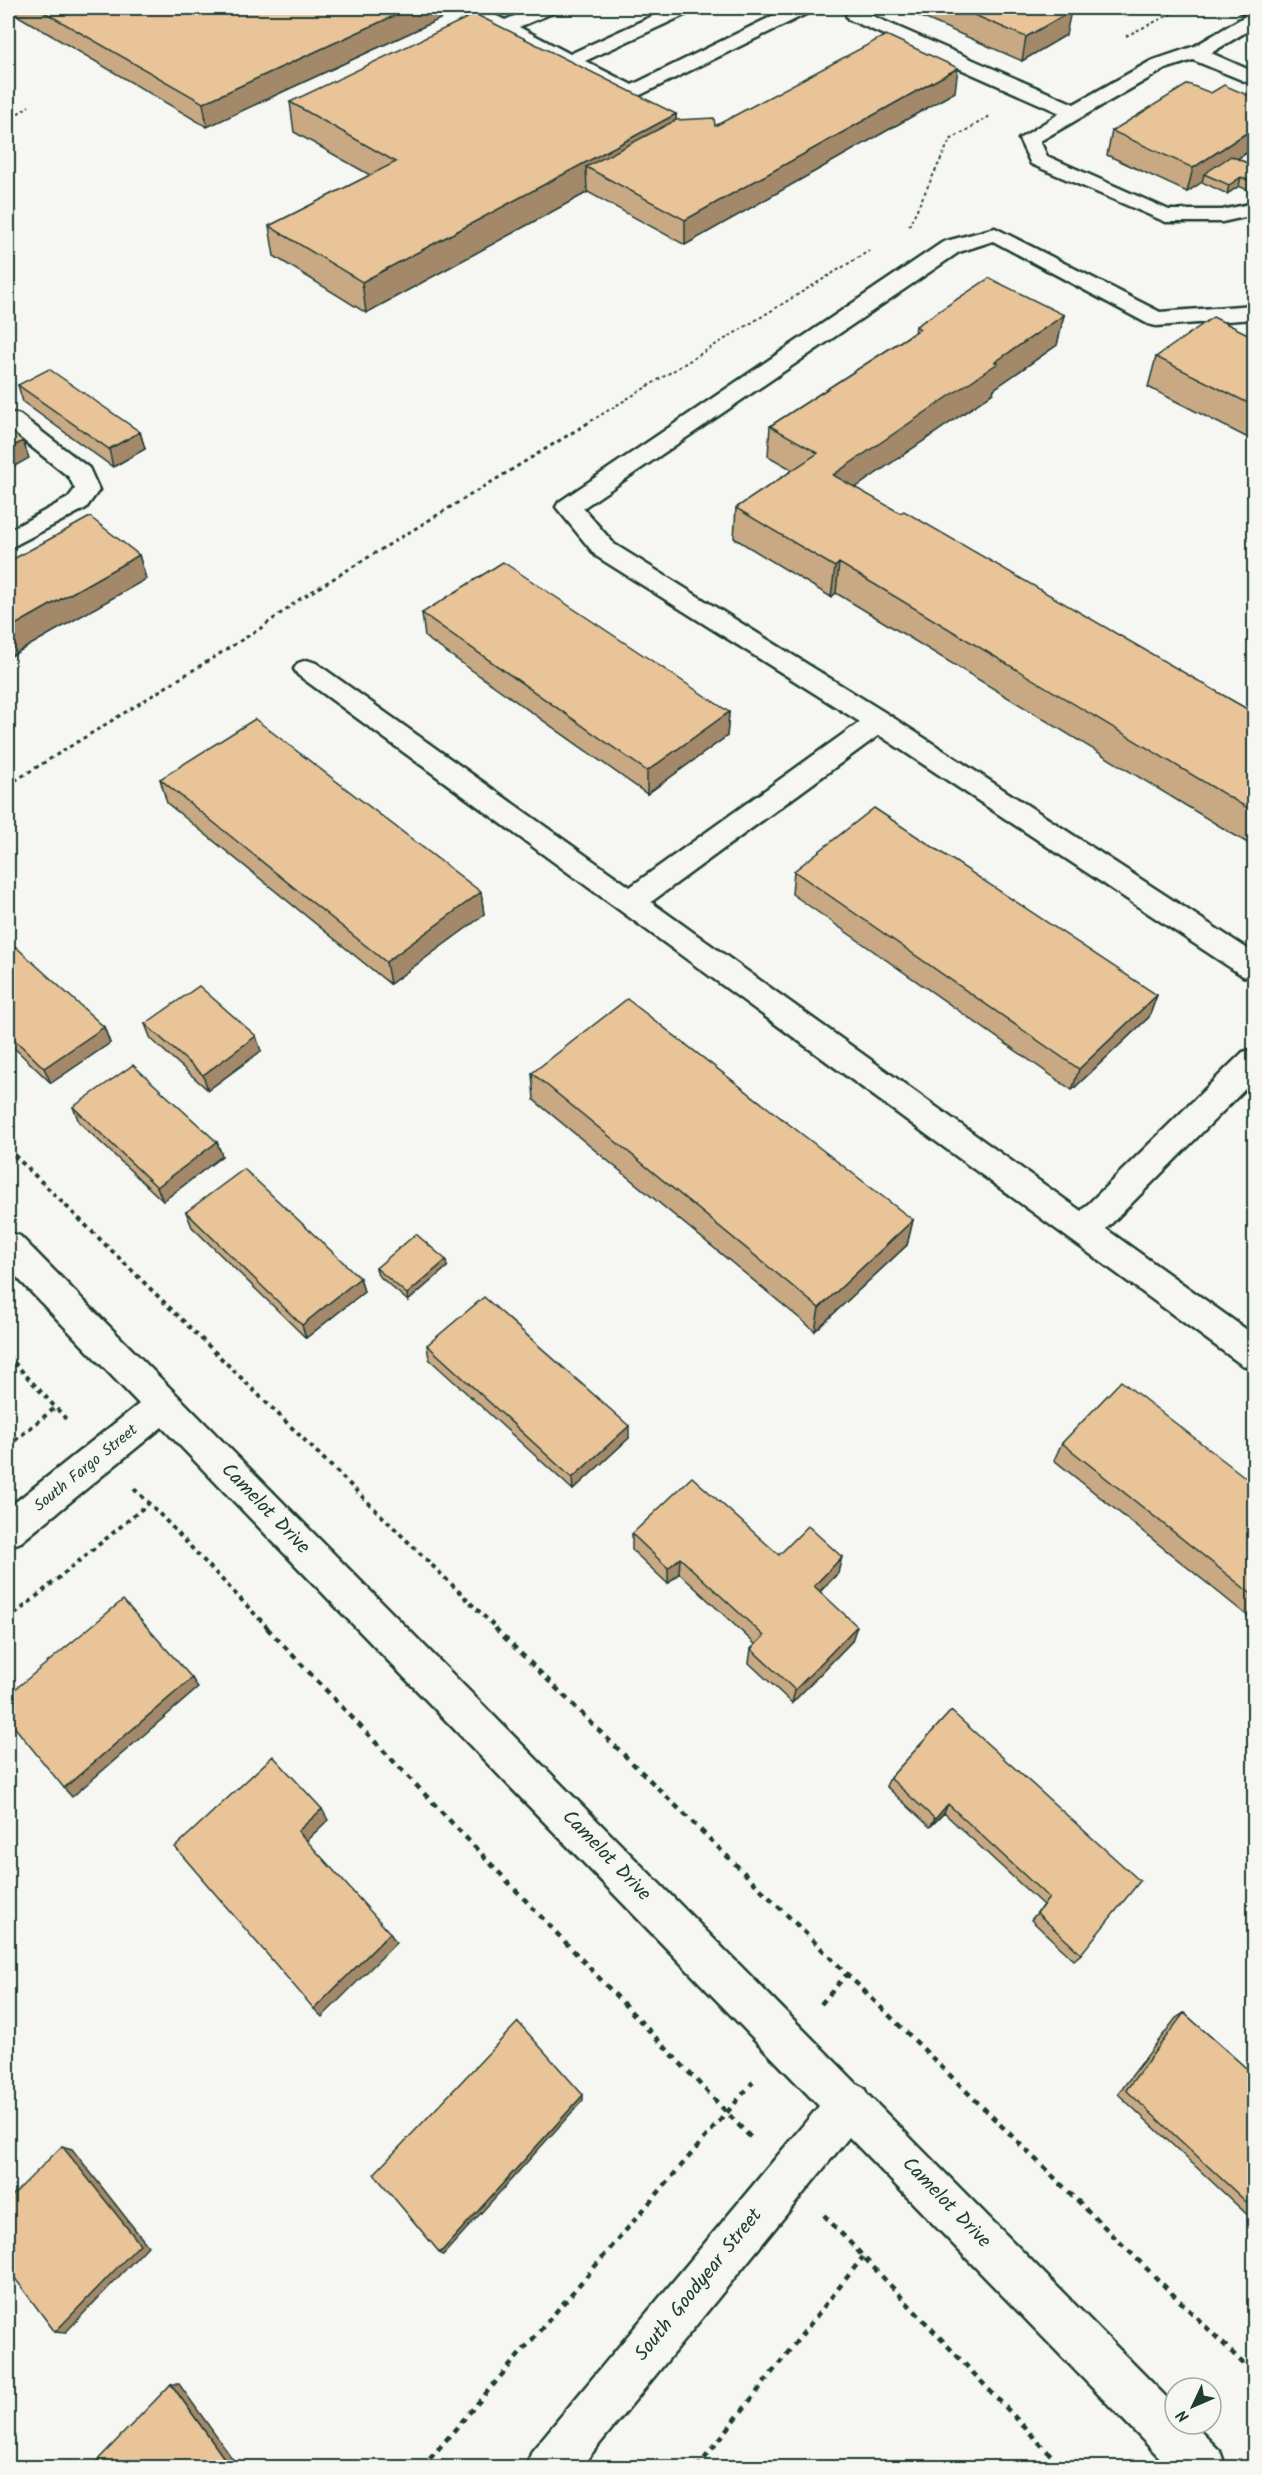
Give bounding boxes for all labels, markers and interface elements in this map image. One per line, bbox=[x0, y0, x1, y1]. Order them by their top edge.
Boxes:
street label: South Fargo Street bbox=[29, 1418, 144, 1518]
street label: Camelot Drive bbox=[213, 1456, 317, 1562]
street label: Camelot Drive bbox=[554, 1803, 658, 1909]
street label: Camelot Drive bbox=[894, 2150, 998, 2256]
street label: South Goodyear Street bbox=[627, 2201, 771, 2369]
north arrow bbox=[1163, 2376, 1223, 2436]
text: N bbox=[1171, 2403, 1196, 2428]

